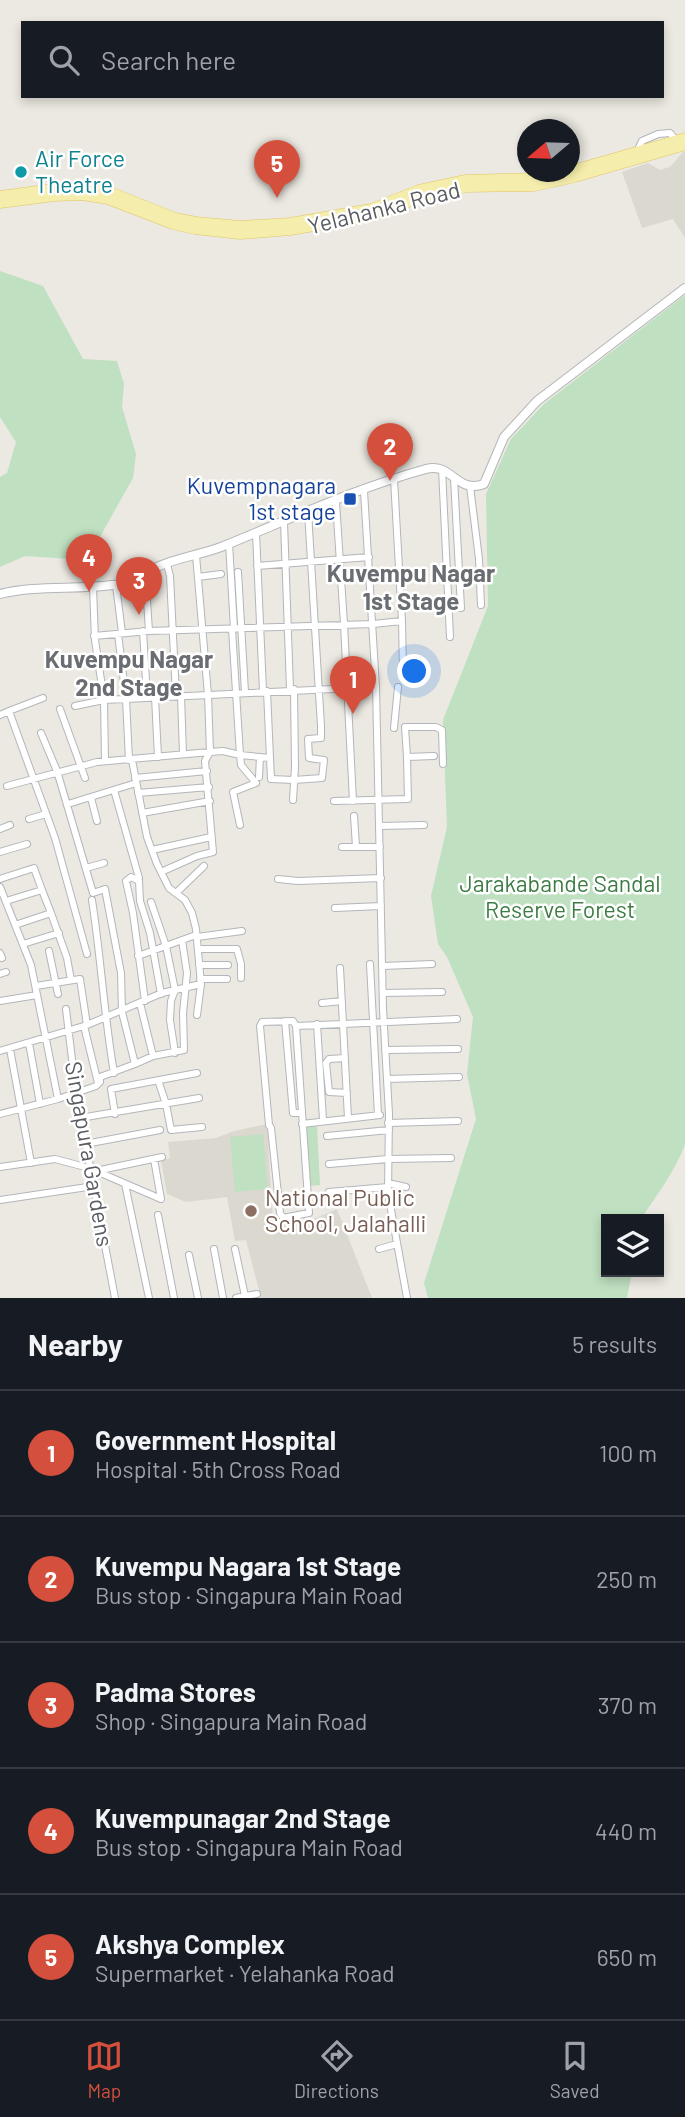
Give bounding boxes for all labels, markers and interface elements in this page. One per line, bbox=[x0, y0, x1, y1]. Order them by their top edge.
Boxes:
search box bbox=[21, 21, 664, 98]
icon: search bbox=[45, 41, 83, 79]
text: Search here bbox=[101, 44, 236, 75]
north arrow bbox=[517, 119, 580, 182]
pin: 5 bbox=[254, 140, 300, 198]
place label: Air Force Theatre bbox=[35, 144, 125, 198]
marker: Air Force Theatre bbox=[13, 164, 29, 180]
street label: Yelahanka Road bbox=[305, 175, 463, 239]
pin: 2 bbox=[367, 423, 413, 481]
place label: Kuvempnagara 1st stage bbox=[187, 471, 336, 525]
marker: Kuvempnagara 1st stage bbox=[342, 491, 358, 507]
pin: 4 bbox=[66, 534, 112, 592]
pin: 3 bbox=[116, 557, 162, 615]
district label: Kuvempu Nagar 1st Stage bbox=[327, 558, 495, 615]
district label: Kuvempu Nagar 2nd Stage bbox=[45, 644, 213, 701]
your location bbox=[397, 654, 431, 688]
pin: 1 bbox=[330, 656, 376, 714]
park label: Jarakabande Sandal Reserve Forest bbox=[459, 869, 661, 923]
street label: Singapura Gardens bbox=[60, 1059, 120, 1249]
place label: National Public School, Jalahalli bbox=[265, 1183, 426, 1237]
marker: National Public School, Jalahalli bbox=[243, 1203, 259, 1219]
map controls bbox=[601, 1214, 664, 1277]
button: layers bbox=[601, 1214, 664, 1277]
text: Nearby bbox=[28, 1326, 123, 1362]
text: 5 results bbox=[572, 1330, 657, 1358]
text: Government Hospital bbox=[95, 1424, 336, 1455]
text: 1 bbox=[47, 1439, 55, 1467]
text: 100 m bbox=[599, 1439, 657, 1467]
text: Hospital · 5th Cross Road bbox=[95, 1455, 341, 1483]
text: Kuvempu Nagara 1st Stage bbox=[95, 1550, 401, 1581]
text: 2 bbox=[45, 1565, 57, 1593]
text: 250 m bbox=[596, 1565, 657, 1593]
text: Bus stop · Singapura Main Road bbox=[95, 1581, 403, 1609]
text: Padma Stores bbox=[95, 1676, 256, 1707]
text: 3 bbox=[45, 1691, 57, 1719]
text: 370 m bbox=[598, 1691, 657, 1719]
text: Shop · Singapura Main Road bbox=[95, 1707, 367, 1735]
text: Kuvempunagar 2nd Stage bbox=[95, 1802, 391, 1833]
text: 4 bbox=[44, 1817, 58, 1845]
text: 440 m bbox=[595, 1817, 657, 1845]
text: Bus stop · Singapura Main Road bbox=[95, 1833, 403, 1861]
text: Akshya Complex bbox=[95, 1928, 285, 1959]
text: 5 bbox=[45, 1943, 57, 1971]
text: 650 m bbox=[597, 1943, 657, 1971]
text: Supermarket · Yelahanka Road bbox=[95, 1959, 395, 1987]
tab: Map bbox=[85, 2037, 123, 2102]
tab: Directions bbox=[294, 2037, 379, 2102]
tab: Saved bbox=[550, 2037, 600, 2102]

